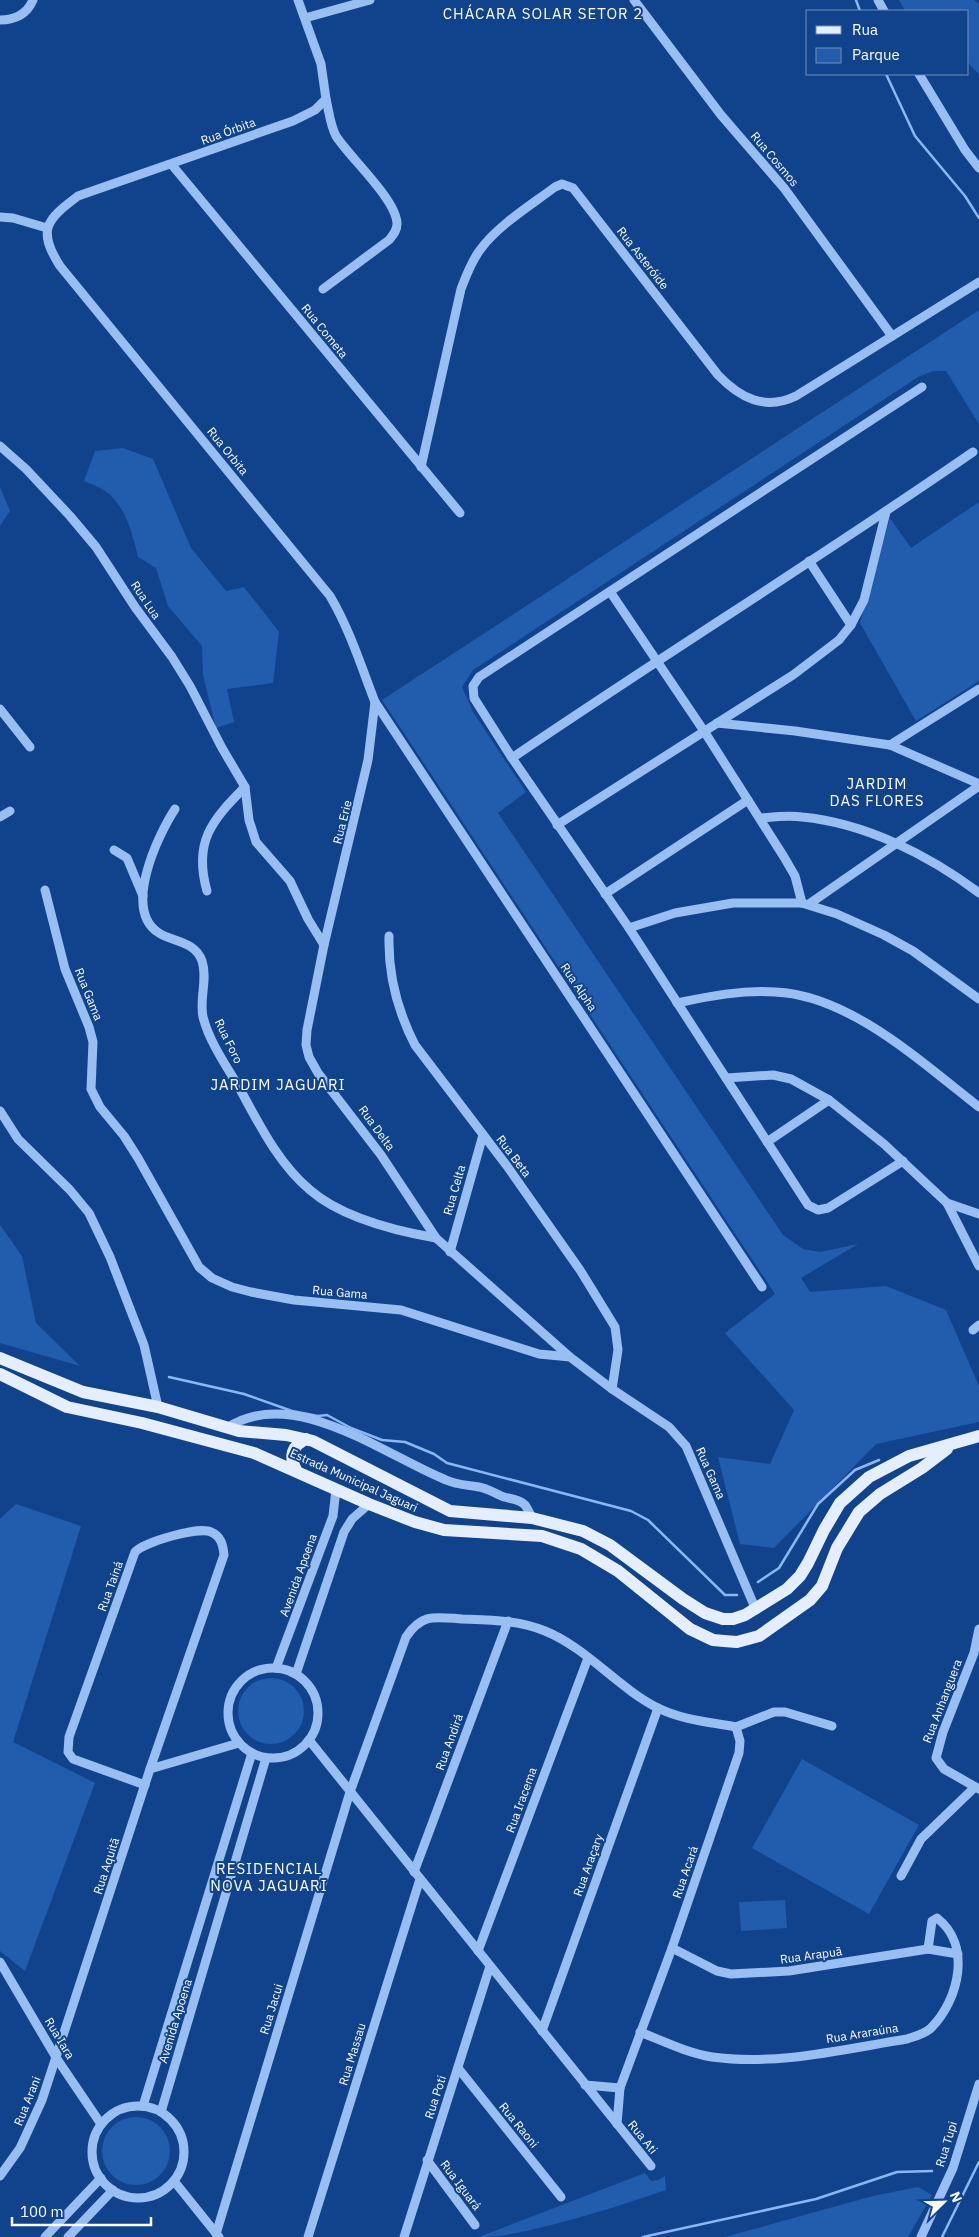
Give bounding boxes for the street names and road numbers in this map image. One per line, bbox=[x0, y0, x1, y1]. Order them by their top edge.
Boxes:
street label: Rua Órbita bbox=[199, 114, 258, 148]
street label: Rua Cosmos bbox=[748, 129, 802, 190]
street label: Rua Asteróide bbox=[614, 224, 672, 293]
street label: Rua Cometa bbox=[299, 301, 352, 362]
street label: Rua Orbita bbox=[204, 424, 252, 478]
street label: Rua Lua bbox=[128, 578, 165, 622]
street label: Rua Erie bbox=[329, 798, 355, 846]
street label: Rua Alpha bbox=[557, 960, 601, 1014]
street label: Rua Gama bbox=[72, 966, 107, 1023]
street label: Rua Foro bbox=[212, 1016, 246, 1066]
street label: Rua Delta bbox=[356, 1102, 399, 1154]
street label: Rua Beta bbox=[493, 1132, 535, 1180]
street label: Rua Celta bbox=[440, 1163, 468, 1217]
street label: Rua Gama bbox=[312, 1282, 369, 1302]
street label: Estrada Municipal Jaguari bbox=[288, 1445, 420, 1515]
street label: Rua Gama bbox=[693, 1445, 729, 1502]
street label: Avenida Apoena bbox=[276, 1531, 320, 1618]
street label: Rua Tainá bbox=[94, 1558, 126, 1613]
street label: Rua Anhanguera bbox=[919, 1656, 965, 1745]
street label: Rua Andirá bbox=[432, 1711, 466, 1772]
street label: Rua Iracema bbox=[502, 1765, 540, 1835]
street label: Rua Araçary bbox=[570, 1832, 606, 1898]
street label: Rua Aquitã bbox=[90, 1835, 122, 1896]
street label: Rua Acará bbox=[669, 1843, 701, 1900]
street label: Rua Arapuã bbox=[779, 1943, 844, 1967]
street label: Avenida Apoena bbox=[155, 1977, 195, 2065]
street label: Rua Jacui bbox=[256, 1982, 286, 2036]
street label: Rua Iara bbox=[42, 2015, 79, 2062]
street label: Rua Araraúna bbox=[825, 2020, 900, 2046]
street label: Rua Massau bbox=[335, 2021, 369, 2087]
street label: Rua Poti bbox=[421, 2073, 449, 2121]
street label: Rua Arani bbox=[10, 2074, 44, 2128]
street label: Rua Raoni bbox=[496, 2099, 542, 2151]
street label: Rua Ati bbox=[625, 2117, 661, 2157]
street label: Rua Tupi bbox=[932, 2119, 960, 2169]
street label: Rua Iguará bbox=[437, 2157, 485, 2213]

